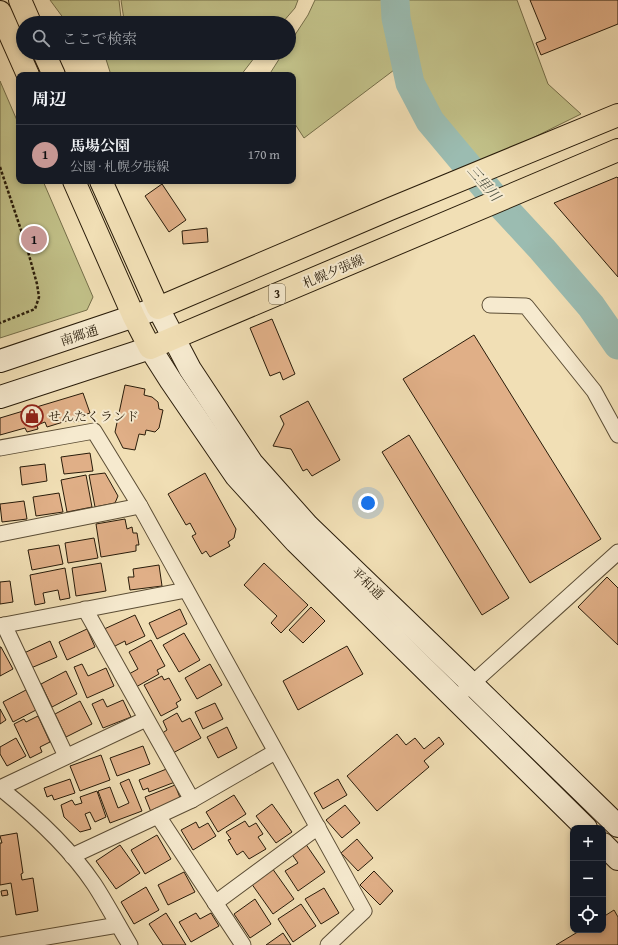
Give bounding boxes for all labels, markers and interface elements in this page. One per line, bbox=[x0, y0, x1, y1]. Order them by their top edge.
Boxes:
search box bbox=[16, 16, 296, 60]
icon: search bbox=[30, 27, 52, 49]
text: ここで検索 bbox=[62, 28, 137, 49]
text: 周辺 bbox=[32, 86, 66, 111]
text: 馬場公園 bbox=[70, 135, 130, 156]
text: 1 bbox=[42, 145, 48, 164]
text: 170 m bbox=[248, 145, 280, 164]
text: 公園 · 札幌夕張線 bbox=[70, 157, 169, 176]
water label: 三里川 bbox=[463, 161, 507, 207]
pin: 1 bbox=[21, 224, 47, 254]
street label: 札幌夕張線 bbox=[300, 250, 367, 293]
road number: 3 bbox=[269, 284, 285, 304]
street label: 南郷通 bbox=[58, 320, 101, 351]
shop icon: せんたくランド bbox=[19, 403, 45, 429]
place label: せんたくランド bbox=[48, 407, 139, 426]
your location bbox=[358, 493, 378, 513]
street label: 平和通 bbox=[347, 563, 388, 604]
map controls bbox=[570, 825, 606, 933]
button: + bbox=[570, 825, 606, 861]
button: − bbox=[570, 861, 606, 897]
button: locate bbox=[570, 897, 606, 933]

